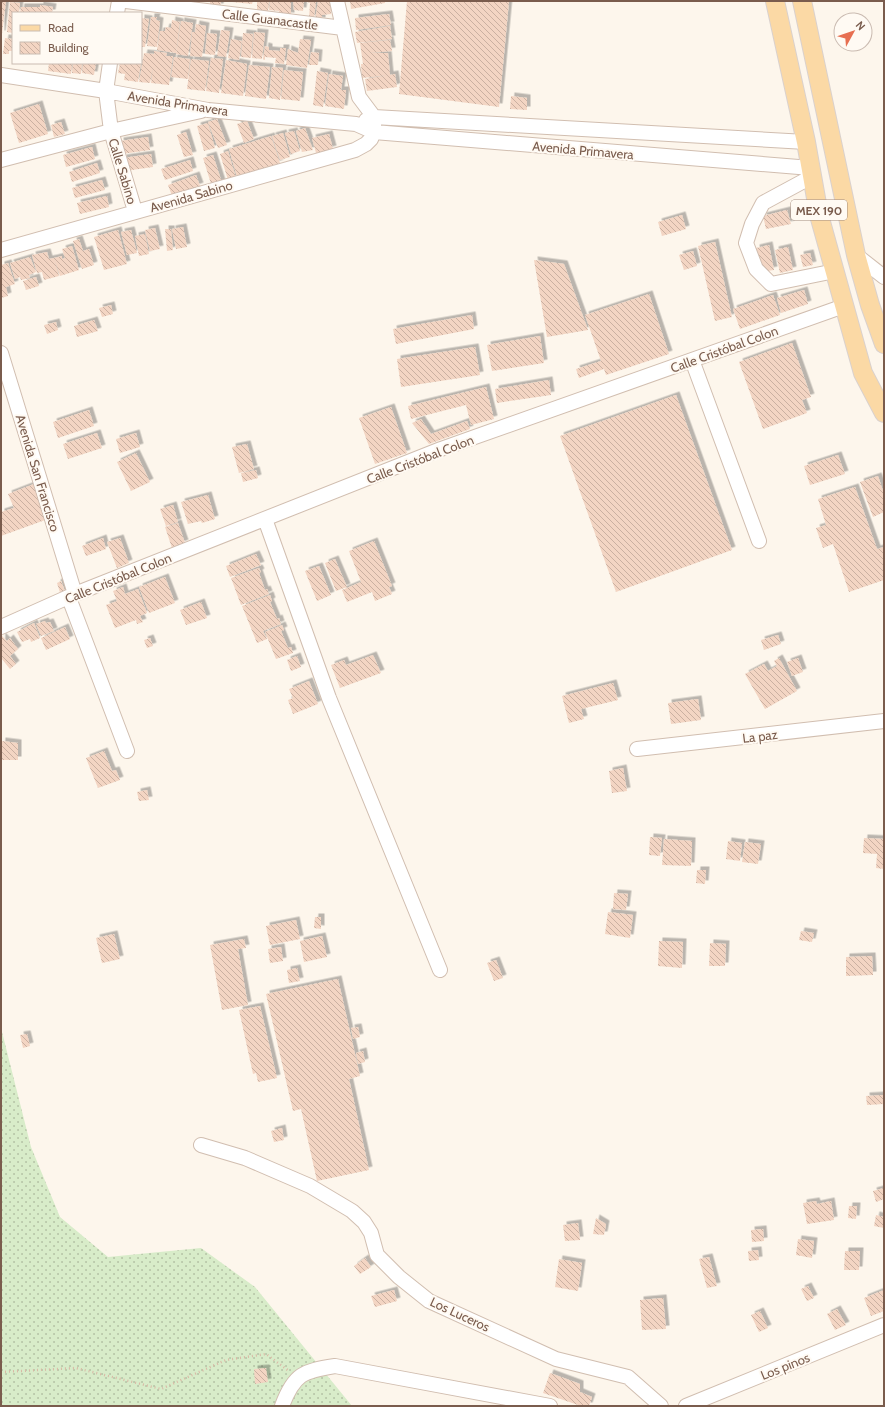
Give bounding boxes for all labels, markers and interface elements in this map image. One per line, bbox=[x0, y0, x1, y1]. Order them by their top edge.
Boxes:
street label: Calle Guanacastle bbox=[221, 5, 319, 33]
legend bbox=[12, 12, 142, 64]
north arrow bbox=[833, 12, 873, 52]
text: N bbox=[853, 18, 869, 33]
text: Road bbox=[48, 20, 74, 35]
text: Building bbox=[48, 40, 90, 55]
street label: Avenida Primavera bbox=[127, 87, 230, 119]
street label: Calle Sabino bbox=[105, 136, 141, 206]
street label: Avenida Primavera bbox=[532, 138, 635, 162]
street label: Avenida Sabino bbox=[148, 177, 234, 215]
road number: MEX 190 bbox=[791, 200, 847, 220]
street label: Calle Cristóbal Colon bbox=[668, 322, 780, 376]
street label: Avenida San Francisco bbox=[13, 412, 63, 534]
street label: Calle Cristóbal Colon bbox=[364, 431, 476, 487]
street label: Calle Cristóbal Colon bbox=[62, 549, 174, 607]
street label: La paz bbox=[742, 726, 778, 746]
street label: Los Luceros bbox=[428, 1293, 493, 1335]
street label: Los pinos bbox=[758, 1349, 813, 1383]

